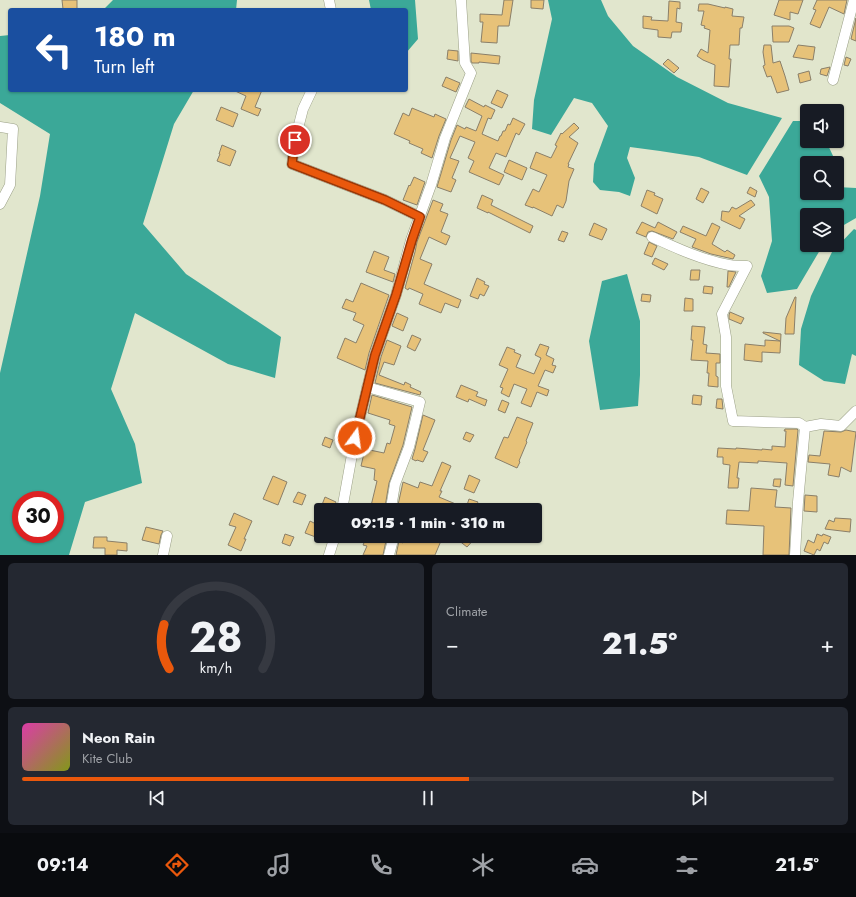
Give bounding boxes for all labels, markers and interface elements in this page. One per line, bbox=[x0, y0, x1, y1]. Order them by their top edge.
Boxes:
text: 180 m bbox=[94, 16, 176, 57]
icon: left bbox=[28, 24, 80, 76]
text: Turn left bbox=[94, 54, 154, 80]
map controls bbox=[800, 104, 844, 252]
button: sound bbox=[800, 104, 844, 148]
pin bbox=[278, 123, 312, 157]
icon: arrive bbox=[284, 129, 306, 151]
button: search bbox=[800, 156, 844, 200]
button: layers bbox=[800, 208, 844, 252]
position arrow bbox=[334, 417, 376, 459]
speed limit sign: 30 bbox=[12, 491, 64, 543]
text: 09:15 · 1 min · 310 m bbox=[351, 512, 505, 534]
text: Climate bbox=[446, 602, 487, 621]
text: 28 bbox=[189, 607, 243, 668]
text: 21.5° bbox=[602, 622, 677, 665]
text: − bbox=[446, 628, 459, 660]
text: + bbox=[820, 628, 834, 660]
text: km/h bbox=[200, 658, 232, 678]
text: Neon Rain bbox=[82, 727, 155, 749]
text: Kite Club bbox=[82, 749, 133, 768]
icon: previous bbox=[146, 787, 168, 809]
icon: pause bbox=[417, 787, 439, 809]
icon: next bbox=[688, 787, 710, 809]
icon: directions bbox=[163, 851, 191, 879]
icon: music bbox=[265, 851, 293, 879]
icon: phone bbox=[367, 851, 395, 879]
icon: climate bbox=[469, 851, 497, 879]
icon: car bbox=[571, 851, 599, 879]
icon: filters bbox=[673, 851, 701, 879]
text: 09:14 bbox=[37, 852, 89, 878]
text: 21.5° bbox=[775, 852, 819, 878]

